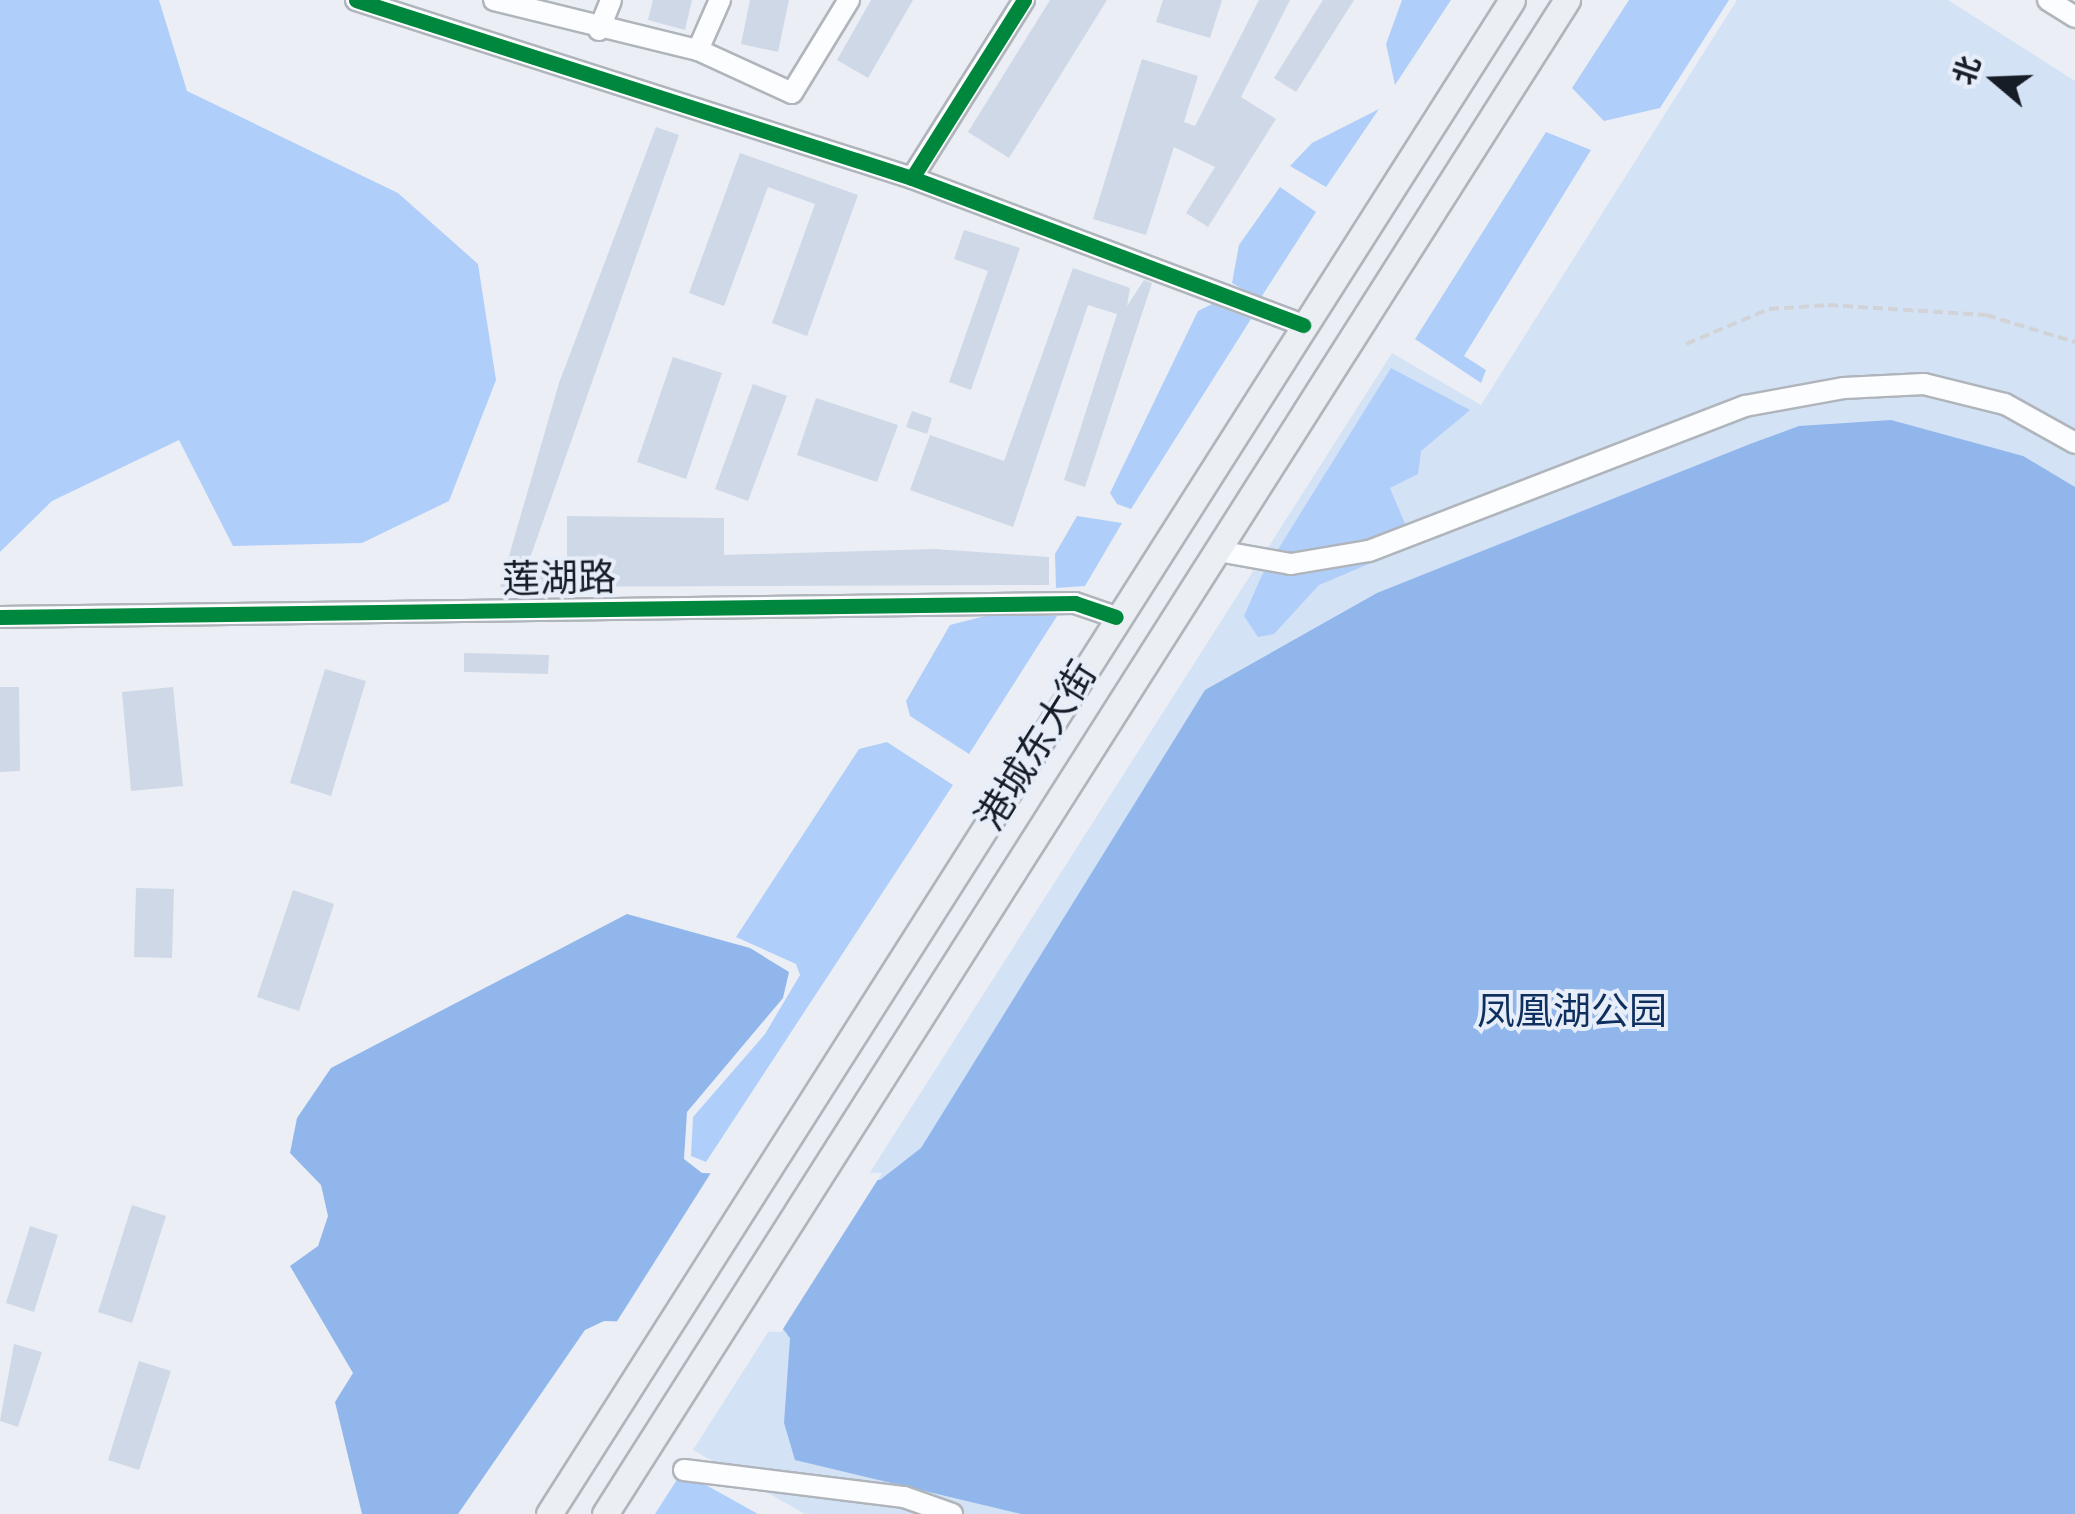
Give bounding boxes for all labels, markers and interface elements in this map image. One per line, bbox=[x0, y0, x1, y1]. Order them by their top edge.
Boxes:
north arrow bbox=[1945, 30, 2045, 130]
text: 北 bbox=[1944, 51, 1988, 89]
street label: 莲湖路 bbox=[502, 553, 616, 601]
street label: 港城东大街 bbox=[965, 652, 1105, 838]
park label: 凤凰湖公园 bbox=[1477, 987, 1667, 1033]

